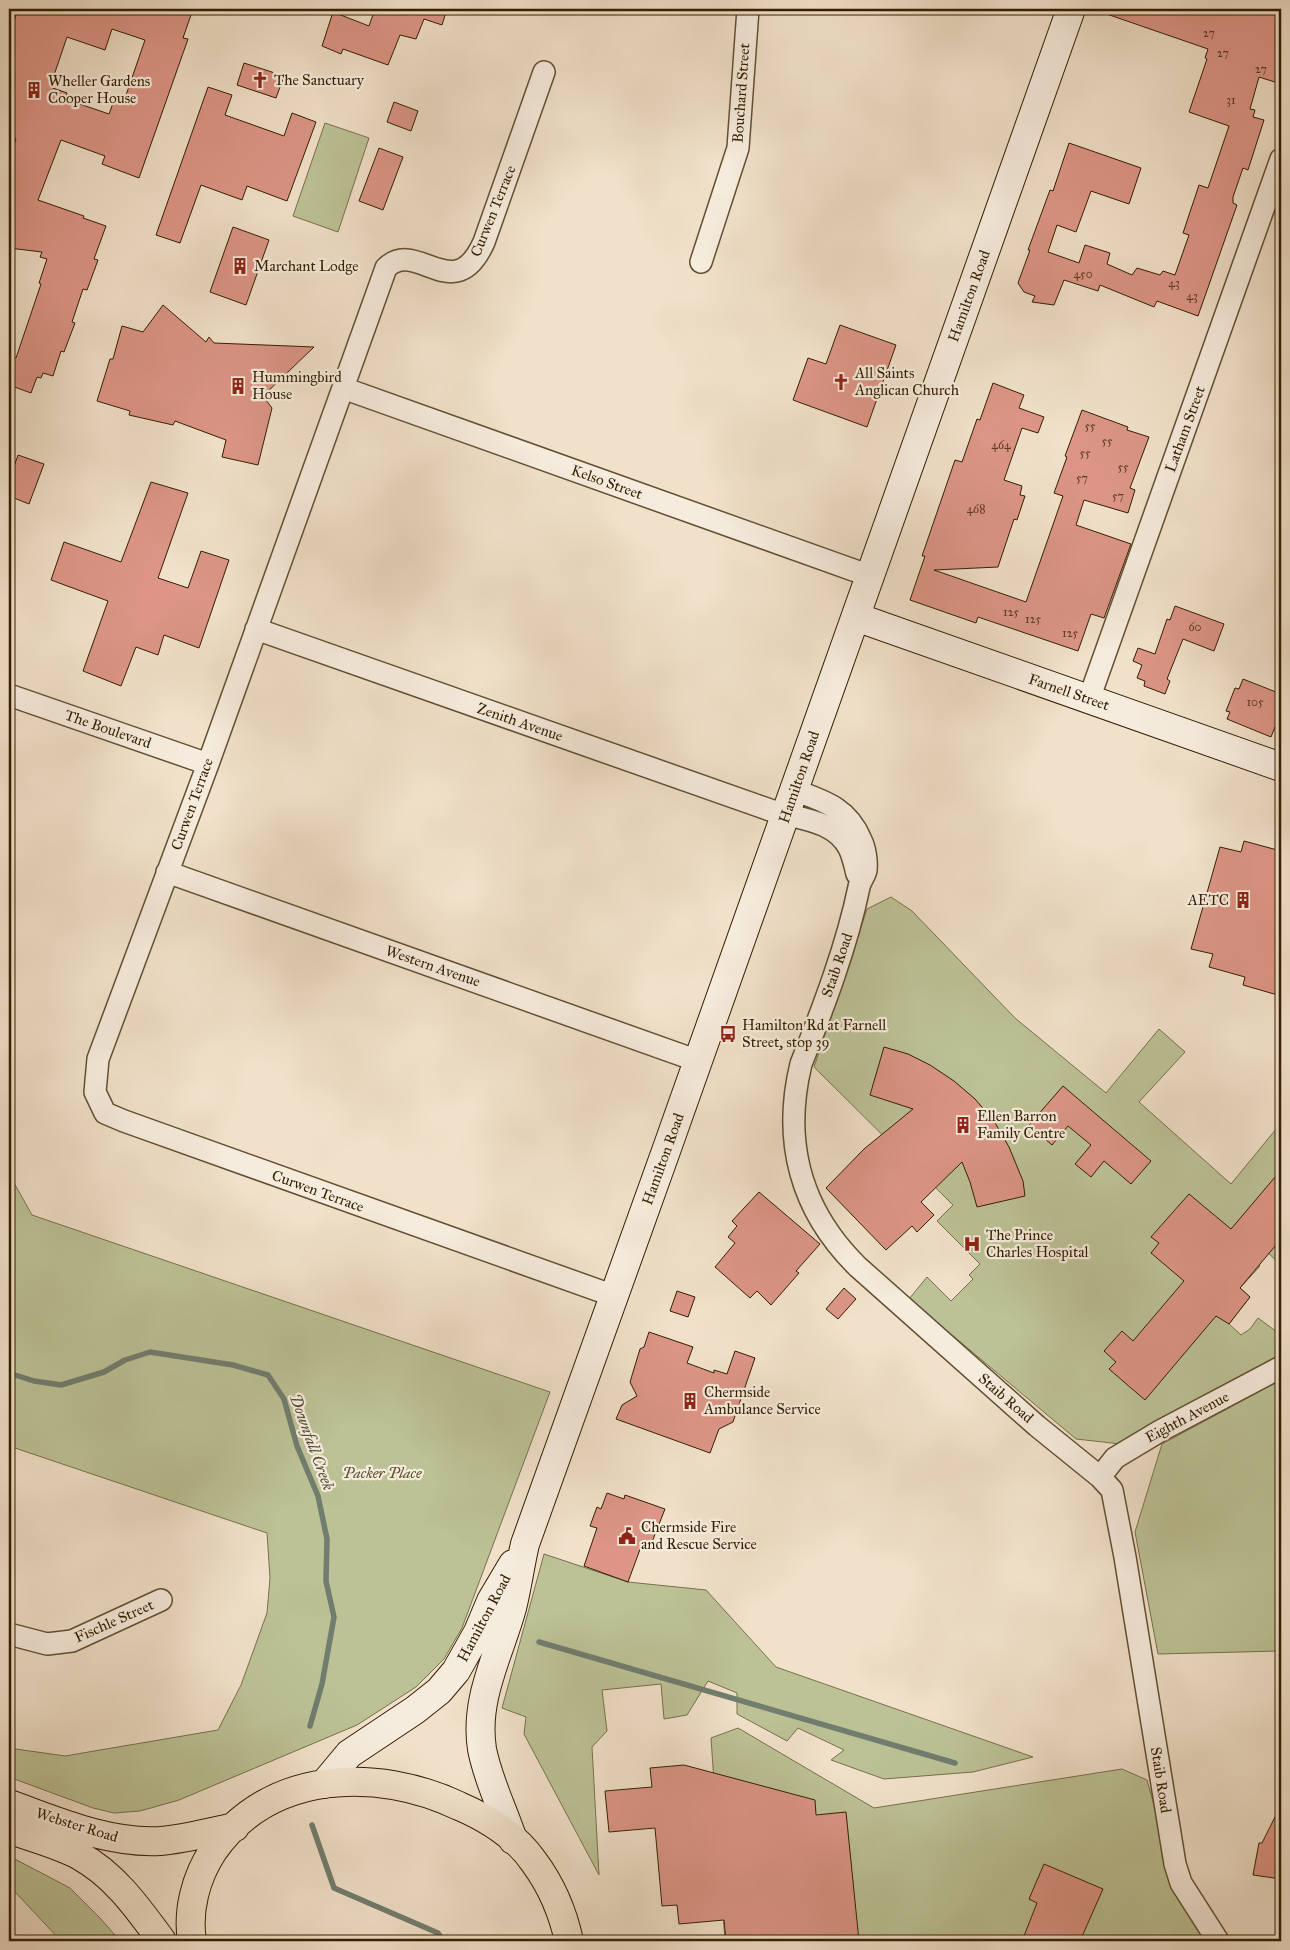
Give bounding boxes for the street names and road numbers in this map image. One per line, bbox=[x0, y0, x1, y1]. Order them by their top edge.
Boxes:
street label: Bouchard Street bbox=[729, 42, 754, 144]
street label: Curwen Terrace bbox=[467, 163, 519, 259]
street label: Hamilton Road bbox=[944, 247, 994, 344]
street label: Latham Street bbox=[1161, 383, 1209, 475]
street label: Kelso Street bbox=[569, 461, 646, 503]
street label: Farnell Street bbox=[1026, 670, 1112, 714]
street label: Zenith Avenue bbox=[475, 699, 565, 745]
street label: The Boulevard bbox=[62, 706, 154, 752]
street label: Hamilton Road bbox=[775, 728, 823, 825]
street label: Curwen Terrace bbox=[167, 755, 217, 853]
street label: Staib Road bbox=[818, 930, 857, 1000]
street label: Western Avenue bbox=[383, 941, 483, 991]
street label: Hamilton Road bbox=[638, 1110, 688, 1207]
street label: Curwen Terrace bbox=[269, 1166, 367, 1216]
street label: Staib Road bbox=[975, 1369, 1037, 1427]
street label: Eighth Avenue bbox=[1142, 1387, 1232, 1447]
street label: Hamilton Road bbox=[453, 1571, 515, 1665]
street label: Fischle Street bbox=[72, 1595, 157, 1646]
street label: Staib Road bbox=[1147, 1746, 1175, 1815]
street label: Webster Road bbox=[34, 1804, 121, 1846]

